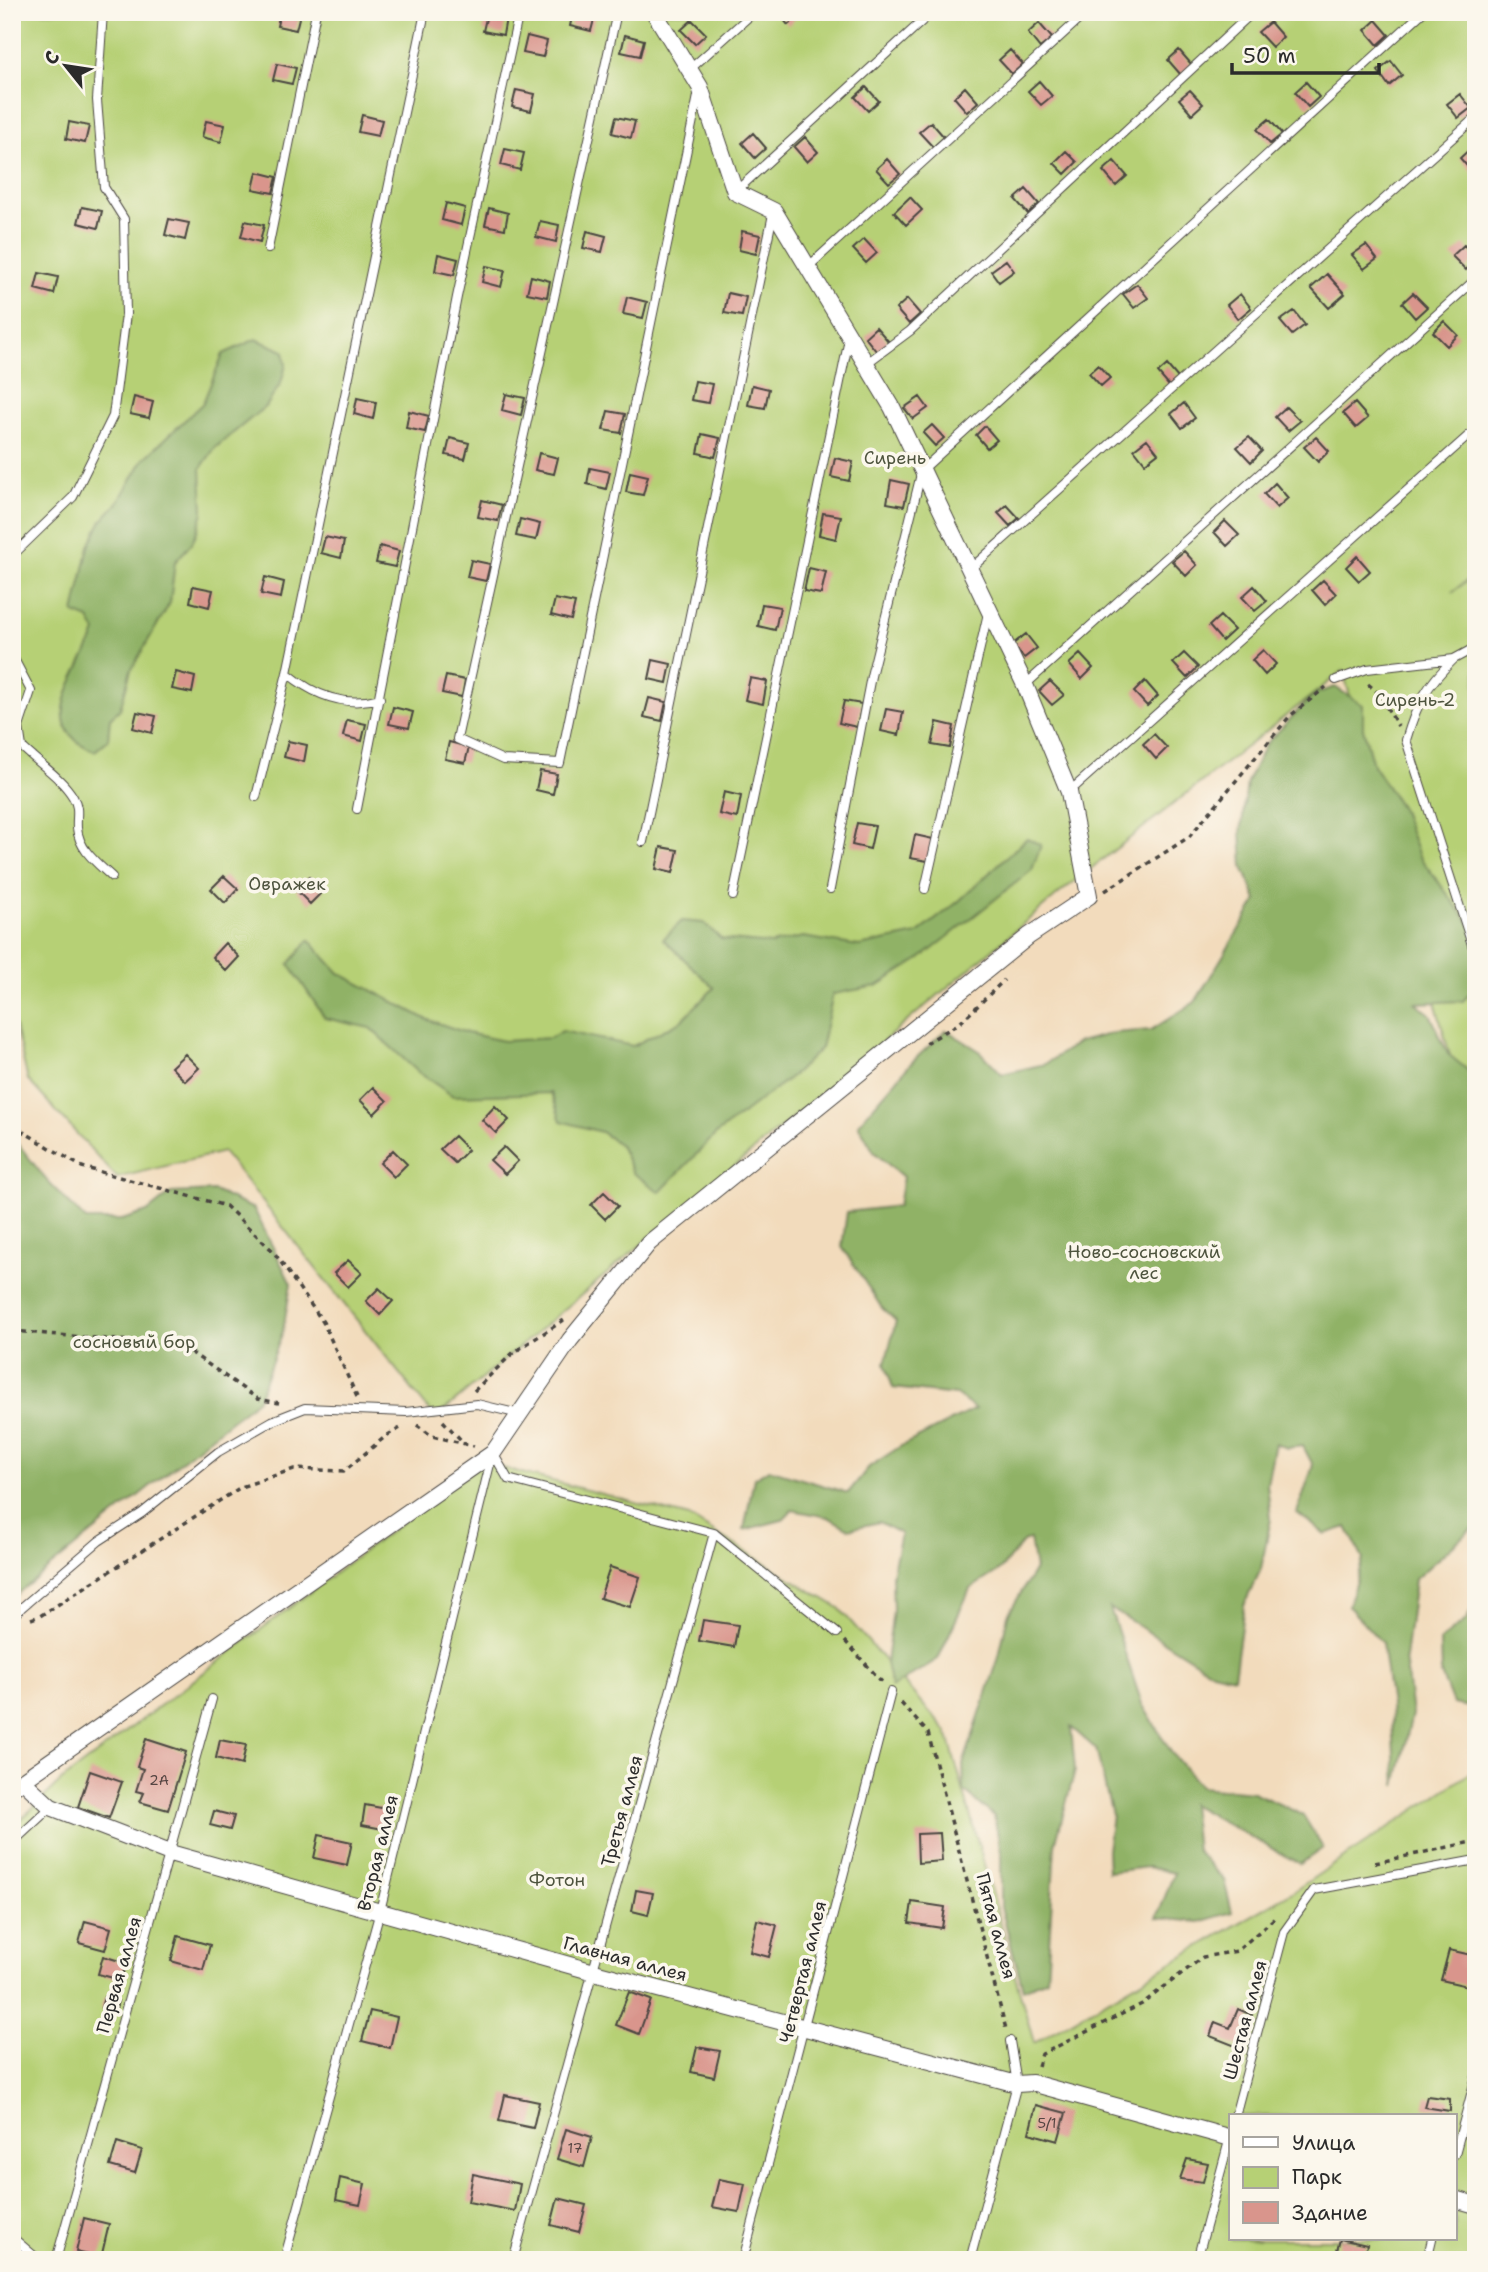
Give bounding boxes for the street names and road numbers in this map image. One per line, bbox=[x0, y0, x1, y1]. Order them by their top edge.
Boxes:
street label: Третья аллея bbox=[596, 1752, 648, 1870]
street label: Вторая аллея bbox=[352, 1792, 404, 1914]
street label: Пятая аллея bbox=[970, 1870, 1022, 1982]
street label: Четвертая аллея bbox=[774, 1898, 832, 2046]
street label: Первая аллея bbox=[91, 1914, 147, 2036]
street label: Главная аллея bbox=[560, 1931, 690, 1987]
street label: Шестая аллея bbox=[1218, 1958, 1272, 2082]

